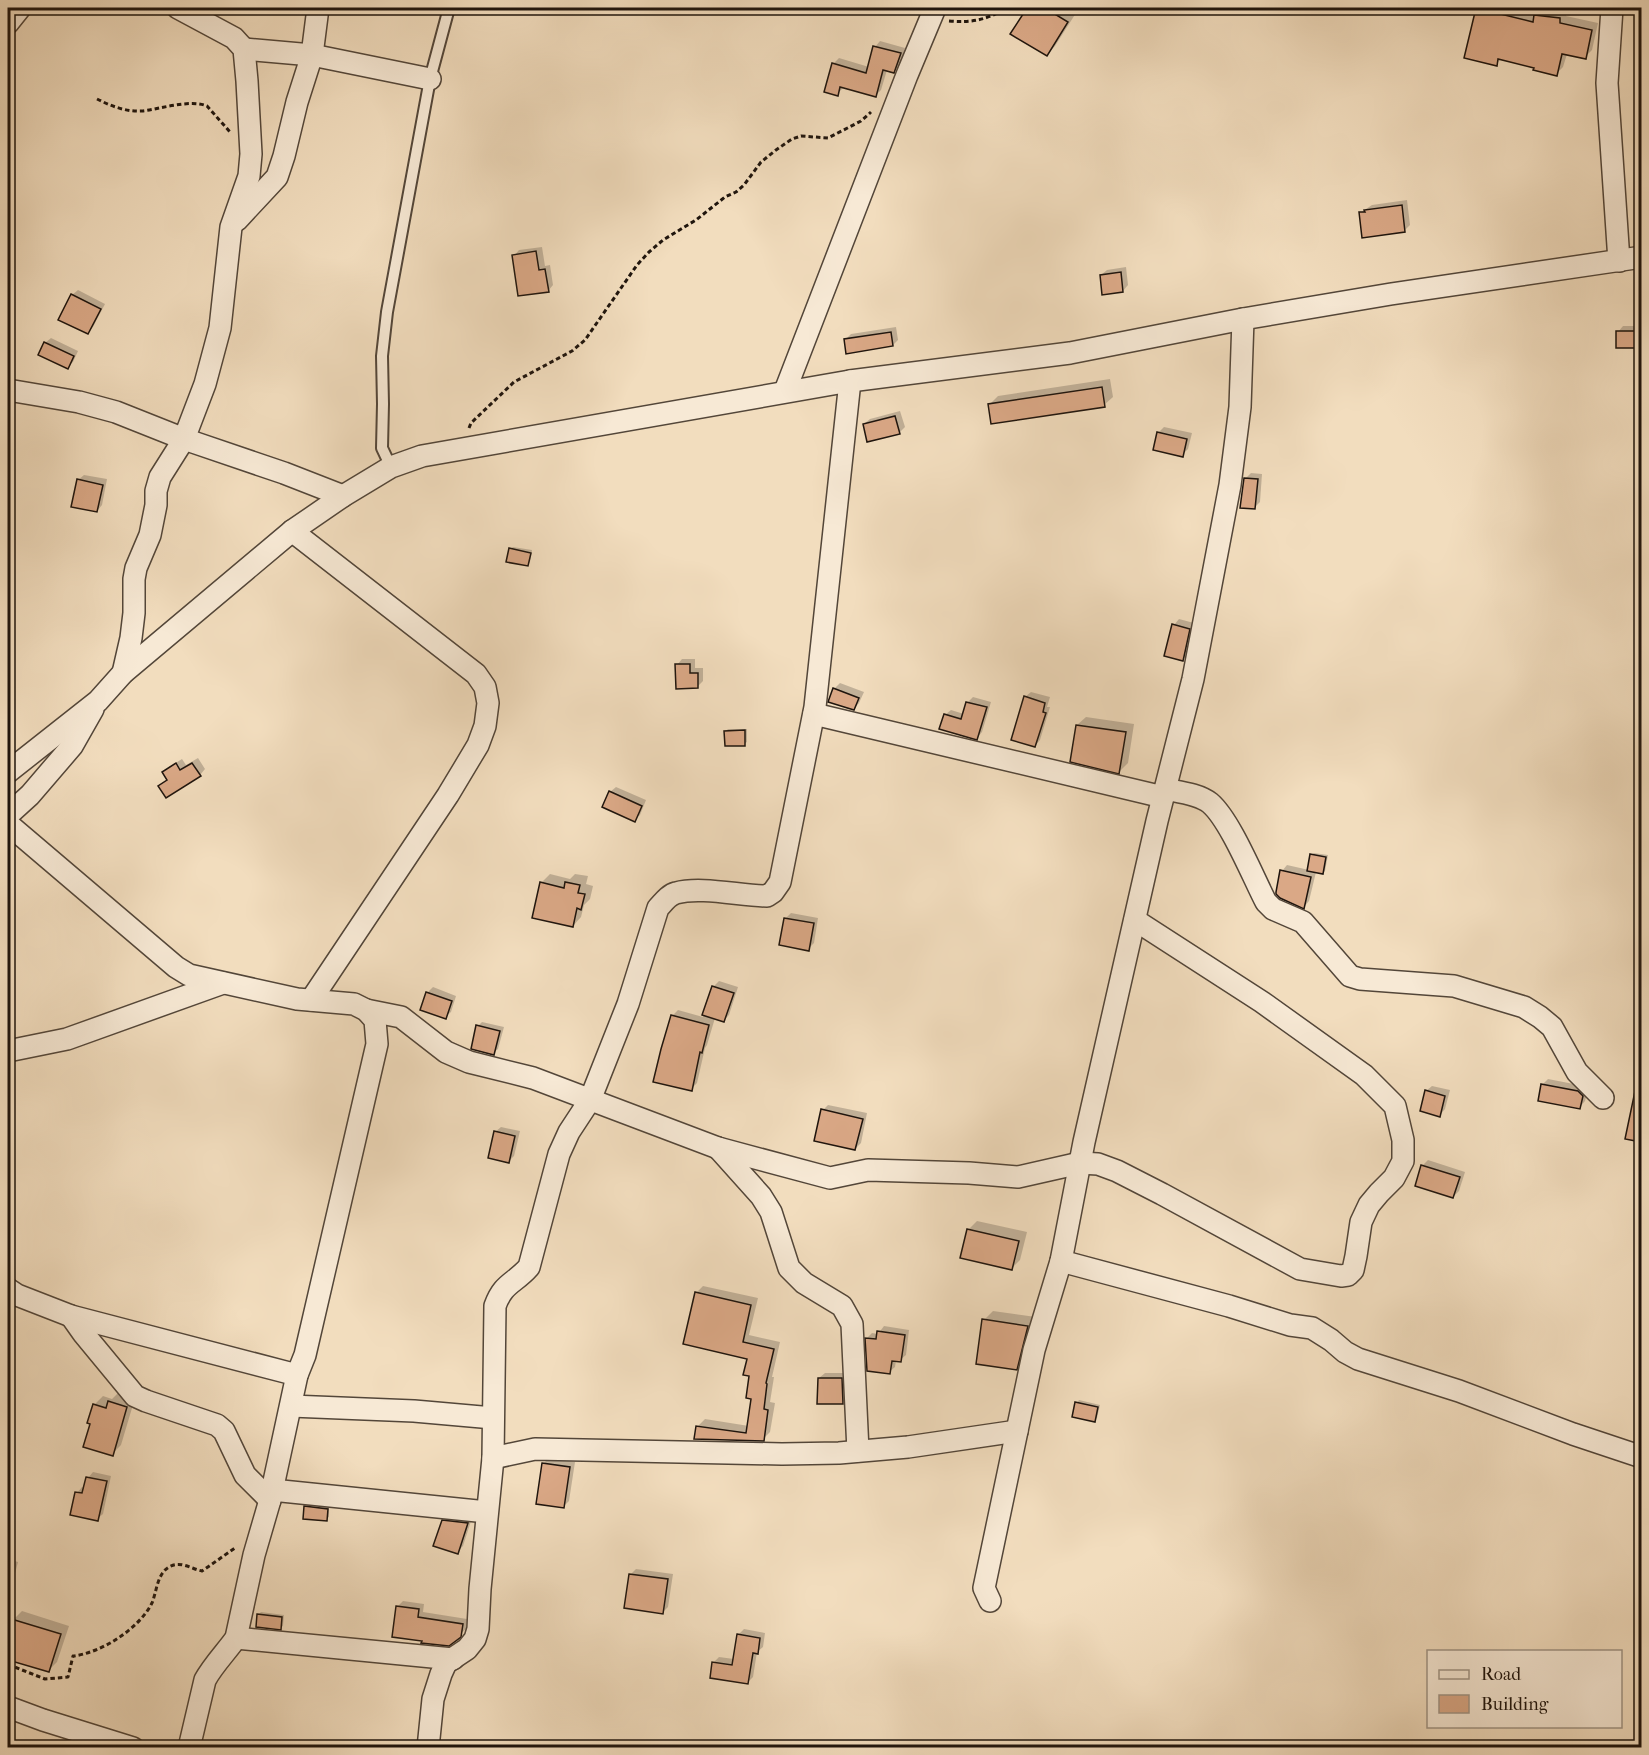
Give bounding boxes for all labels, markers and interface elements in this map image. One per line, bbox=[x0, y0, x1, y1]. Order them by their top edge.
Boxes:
legend bbox=[1427, 1650, 1622, 1728]
text: Road bbox=[1481, 1664, 1521, 1685]
text: Building bbox=[1481, 1694, 1549, 1715]

